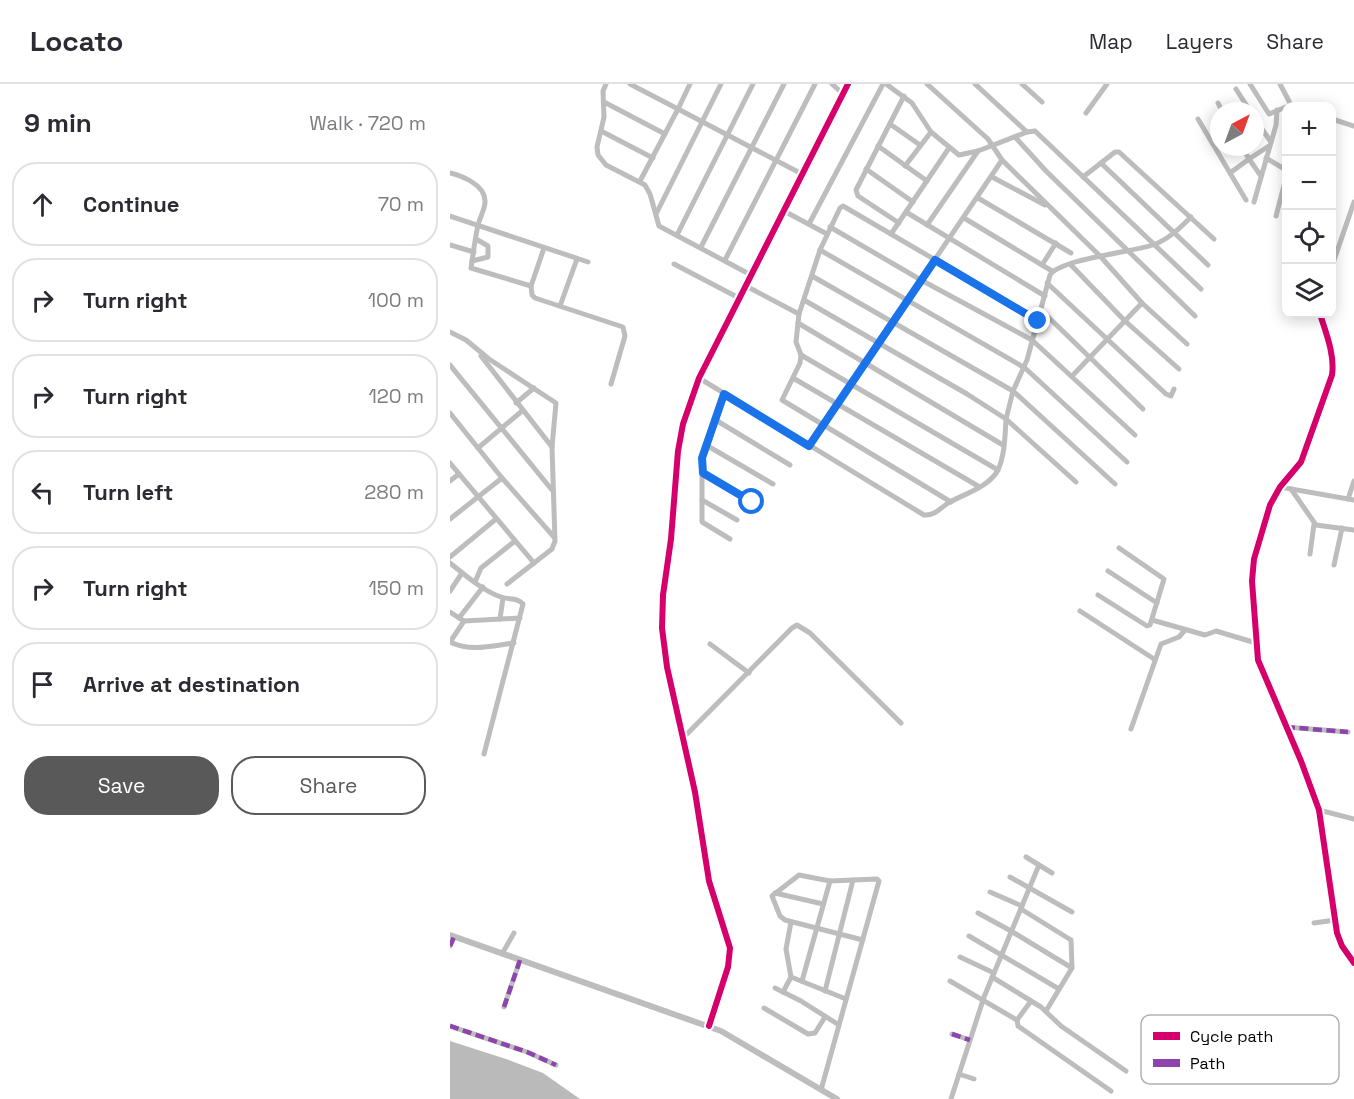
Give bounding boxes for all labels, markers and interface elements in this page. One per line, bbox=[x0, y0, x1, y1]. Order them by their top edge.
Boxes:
text: Locato bbox=[30, 23, 123, 59]
text: Map bbox=[1089, 28, 1133, 55]
text: Layers bbox=[1166, 28, 1233, 55]
text: Share bbox=[1266, 28, 1324, 55]
north arrow bbox=[1210, 102, 1264, 156]
map controls bbox=[1282, 102, 1336, 318]
button: + bbox=[1282, 102, 1336, 156]
text: 9 min bbox=[24, 106, 92, 140]
text: Walk · 720 m bbox=[309, 110, 426, 136]
button: − bbox=[1282, 156, 1336, 210]
icon: ahead bbox=[26, 188, 59, 221]
text: Continue bbox=[83, 190, 179, 218]
text: 70 m bbox=[378, 191, 424, 217]
button: locate bbox=[1282, 210, 1336, 264]
button: layers bbox=[1282, 264, 1336, 318]
icon: right bbox=[26, 284, 59, 317]
text: Turn right bbox=[83, 286, 188, 314]
text: 100 m bbox=[368, 287, 424, 313]
route end bbox=[1024, 307, 1050, 333]
icon: right bbox=[26, 380, 59, 413]
text: Turn right bbox=[83, 382, 188, 410]
text: 120 m bbox=[368, 383, 424, 409]
icon: left bbox=[26, 476, 59, 509]
text: Turn left bbox=[83, 478, 173, 506]
text: 280 m bbox=[364, 479, 424, 505]
route start bbox=[738, 488, 764, 514]
icon: right bbox=[26, 572, 59, 605]
text: Turn right bbox=[83, 574, 188, 602]
text: 150 m bbox=[369, 575, 424, 601]
icon: arrive bbox=[26, 668, 59, 701]
text: Arrive at destination bbox=[83, 670, 300, 698]
button: Save bbox=[24, 756, 219, 815]
button: Share bbox=[231, 756, 426, 815]
legend bbox=[1141, 1015, 1339, 1084]
text: Cycle path bbox=[1190, 1026, 1273, 1047]
text: Path bbox=[1190, 1053, 1225, 1074]

